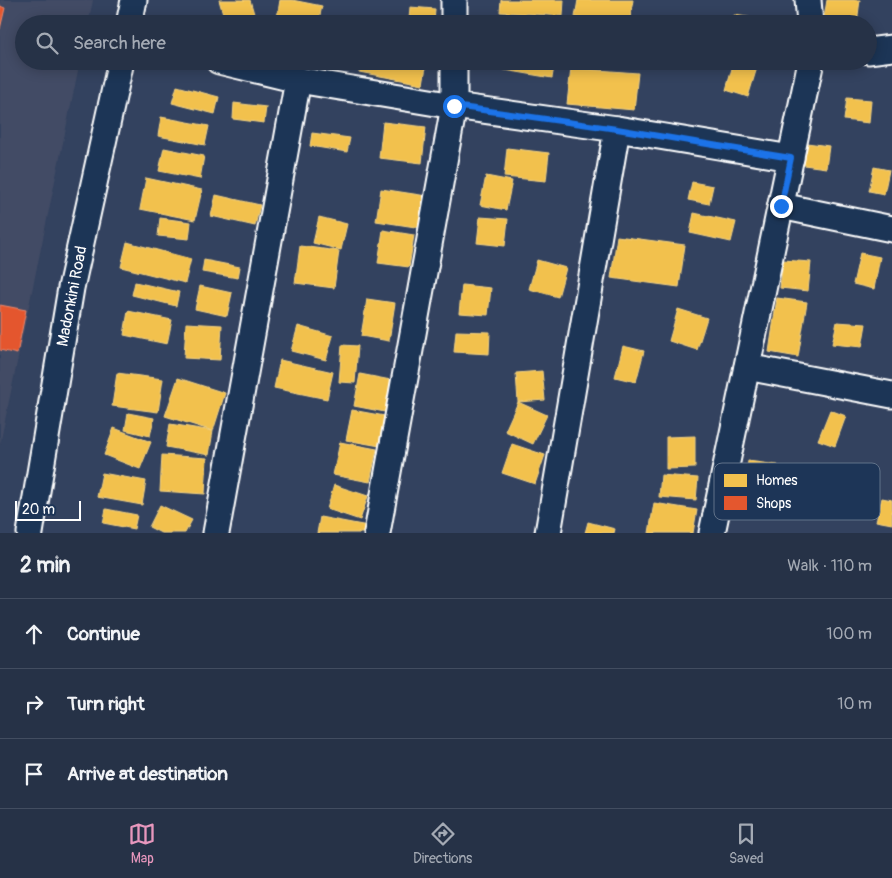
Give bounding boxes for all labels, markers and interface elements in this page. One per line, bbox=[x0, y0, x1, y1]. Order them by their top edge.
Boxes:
search box bbox=[15, 15, 877, 70]
icon: search bbox=[33, 29, 61, 57]
text: Search here bbox=[73, 31, 166, 55]
route start bbox=[443, 95, 466, 118]
route end bbox=[770, 195, 793, 218]
street label: Madonkini Road bbox=[52, 244, 92, 348]
legend bbox=[714, 463, 880, 520]
text: Homes bbox=[756, 472, 798, 489]
text: Shops bbox=[756, 495, 792, 512]
scale bar bbox=[15, 498, 81, 521]
text: 20 m bbox=[22, 501, 55, 518]
text: 2 min bbox=[20, 552, 70, 579]
text: Walk · 110 m bbox=[787, 556, 872, 576]
icon: ahead bbox=[20, 620, 48, 648]
text: Continue bbox=[67, 622, 140, 646]
text: 100 m bbox=[826, 624, 872, 644]
icon: right bbox=[20, 690, 48, 718]
text: Turn right bbox=[67, 692, 145, 716]
text: 10 m bbox=[837, 694, 872, 714]
icon: arrive bbox=[20, 760, 48, 788]
text: Arrive at destination bbox=[67, 762, 228, 786]
tab: Map bbox=[128, 820, 156, 867]
tab: Directions bbox=[413, 820, 472, 867]
tab: Saved bbox=[729, 820, 764, 867]

